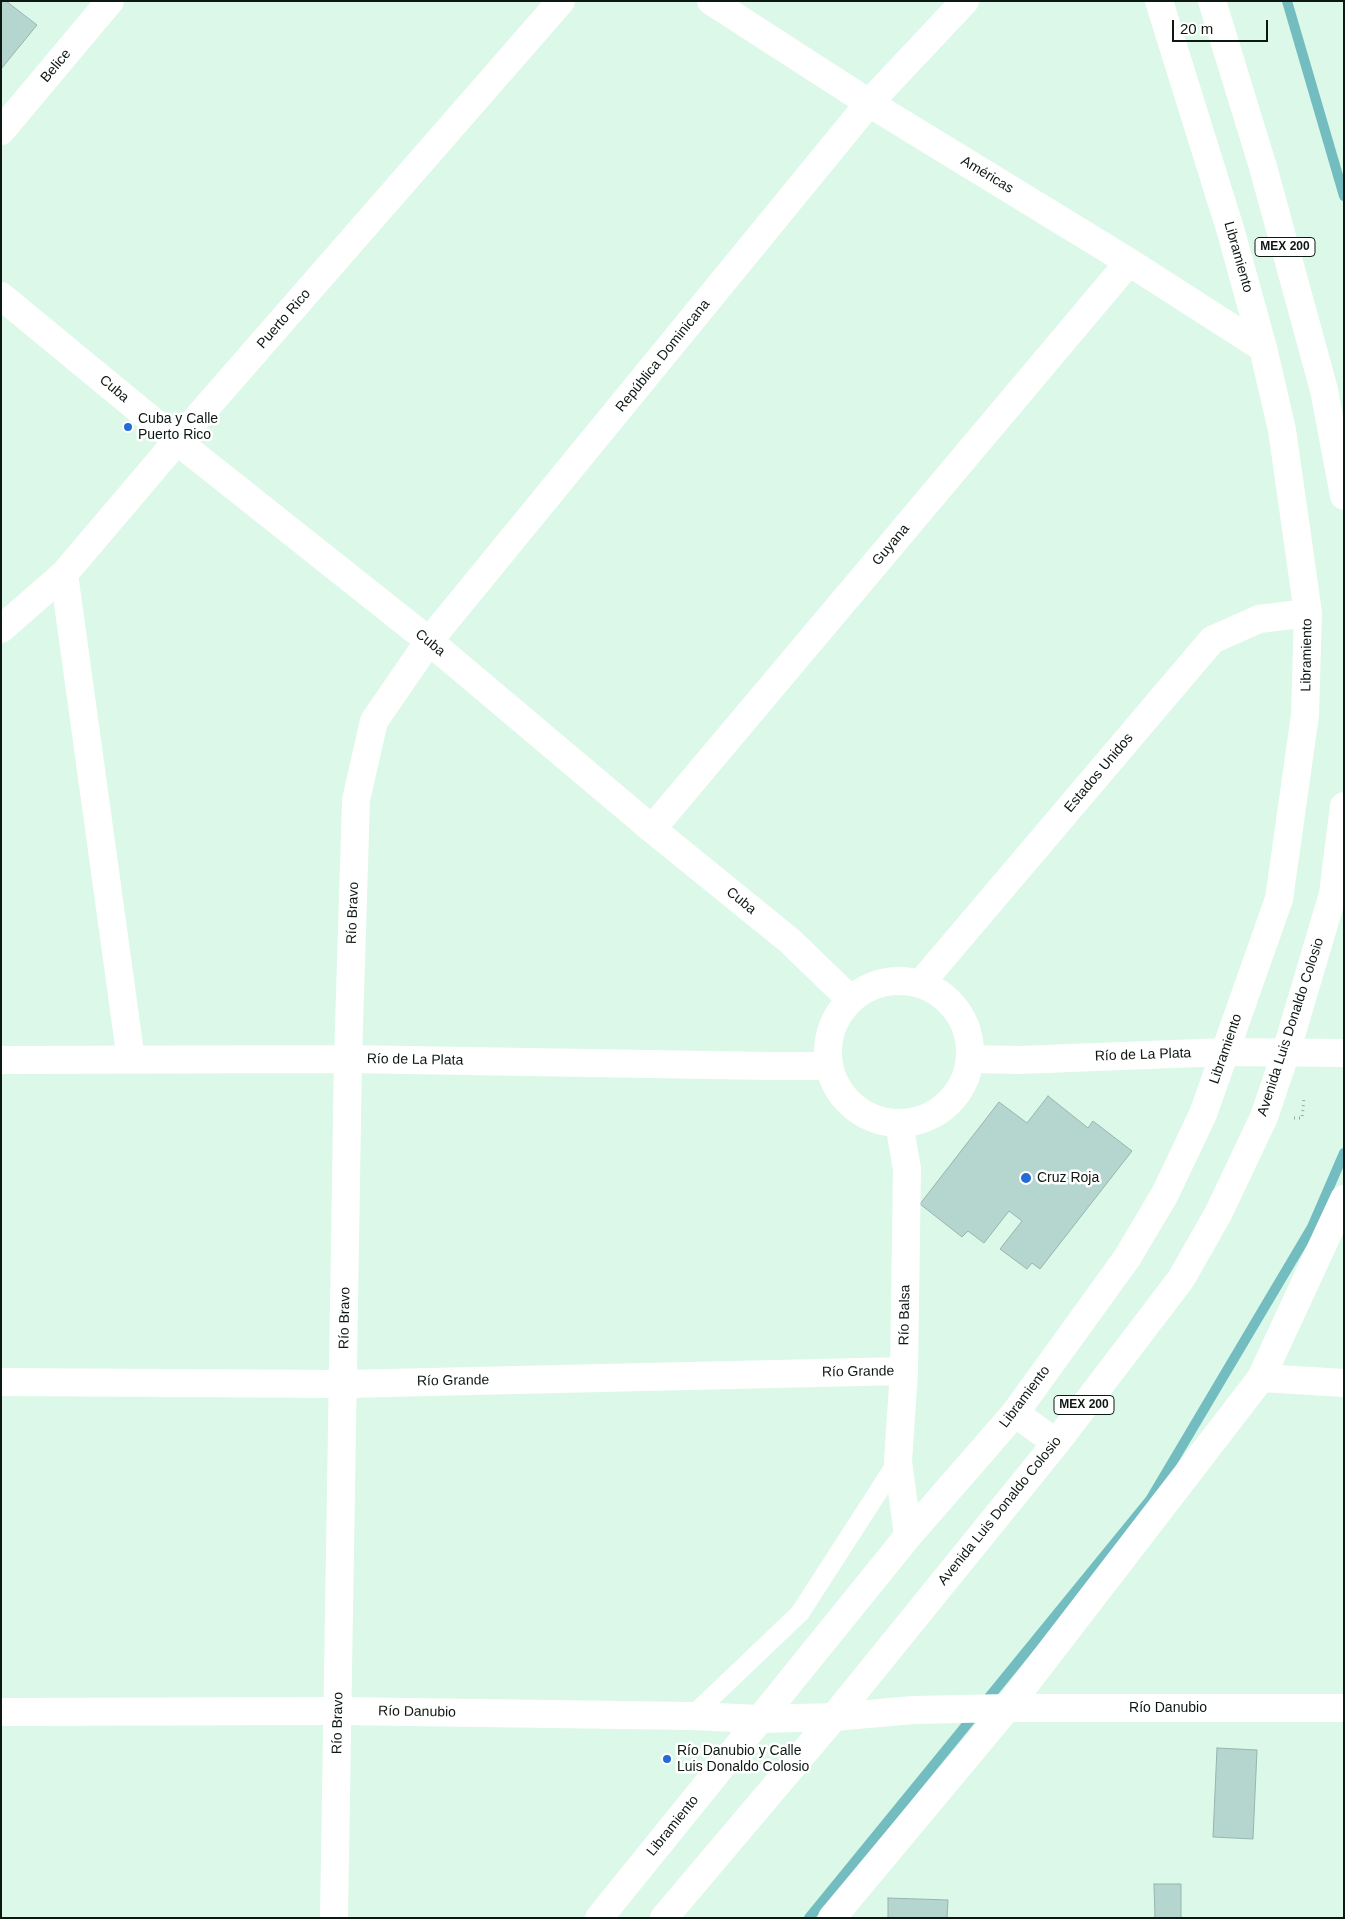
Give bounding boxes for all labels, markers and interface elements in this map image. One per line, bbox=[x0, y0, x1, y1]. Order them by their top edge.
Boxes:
scale bar bbox=[1175, 10, 1271, 42]
text: 20 m bbox=[1180, 20, 1213, 37]
street label: Belice bbox=[37, 46, 75, 86]
street label: Américas bbox=[958, 153, 1016, 197]
street label: Libramiento bbox=[1220, 220, 1256, 294]
road number: MEX 200 bbox=[1255, 238, 1315, 256]
street label: Puerto Rico bbox=[254, 286, 314, 352]
street label: República Dominicana bbox=[612, 296, 714, 416]
street label: Cuba bbox=[96, 372, 132, 406]
place label: Cuba y Calle Puerto Rico bbox=[138, 411, 218, 444]
marker: Cuba y Calle Puerto Rico bbox=[122, 421, 134, 433]
street label: Guyana bbox=[869, 521, 913, 569]
street label: Libramiento bbox=[1298, 618, 1316, 692]
street label: Cuba bbox=[412, 626, 448, 660]
street label: Estados Unidos bbox=[1061, 730, 1137, 816]
street label: Río Bravo bbox=[344, 882, 362, 944]
street label: Cuba bbox=[723, 884, 759, 918]
street label: Avenida Luis Donaldo Colosio bbox=[1254, 936, 1328, 1118]
street label: Libramiento bbox=[1206, 1012, 1246, 1086]
street label: Río de La Plata bbox=[1094, 1045, 1192, 1065]
street label: Río de La Plata bbox=[367, 1051, 463, 1069]
place label: Cruz Roja bbox=[1037, 1170, 1099, 1186]
marker: Cruz Roja bbox=[1019, 1171, 1033, 1185]
street label: Río Balsa bbox=[896, 1285, 914, 1345]
street label: Río Bravo bbox=[336, 1287, 354, 1349]
street label: Río Grande bbox=[822, 1363, 894, 1381]
street label: Libramiento bbox=[996, 1363, 1054, 1431]
street label: Río Grande bbox=[417, 1372, 489, 1390]
road number: MEX 200 bbox=[1054, 1396, 1114, 1414]
street label: Avenida Luis Donaldo Colosio bbox=[935, 1433, 1065, 1589]
street label: Río Bravo bbox=[329, 1692, 347, 1754]
street label: Río Danubio bbox=[1129, 1700, 1207, 1716]
street label: Río Danubio bbox=[378, 1703, 456, 1721]
place label: Río Danubio y Calle Luis Donaldo Colosio bbox=[677, 1743, 809, 1775]
marker: Río Danubio y Calle Luis Donaldo Colosio bbox=[661, 1753, 673, 1765]
street label: Libramiento bbox=[643, 1792, 703, 1860]

